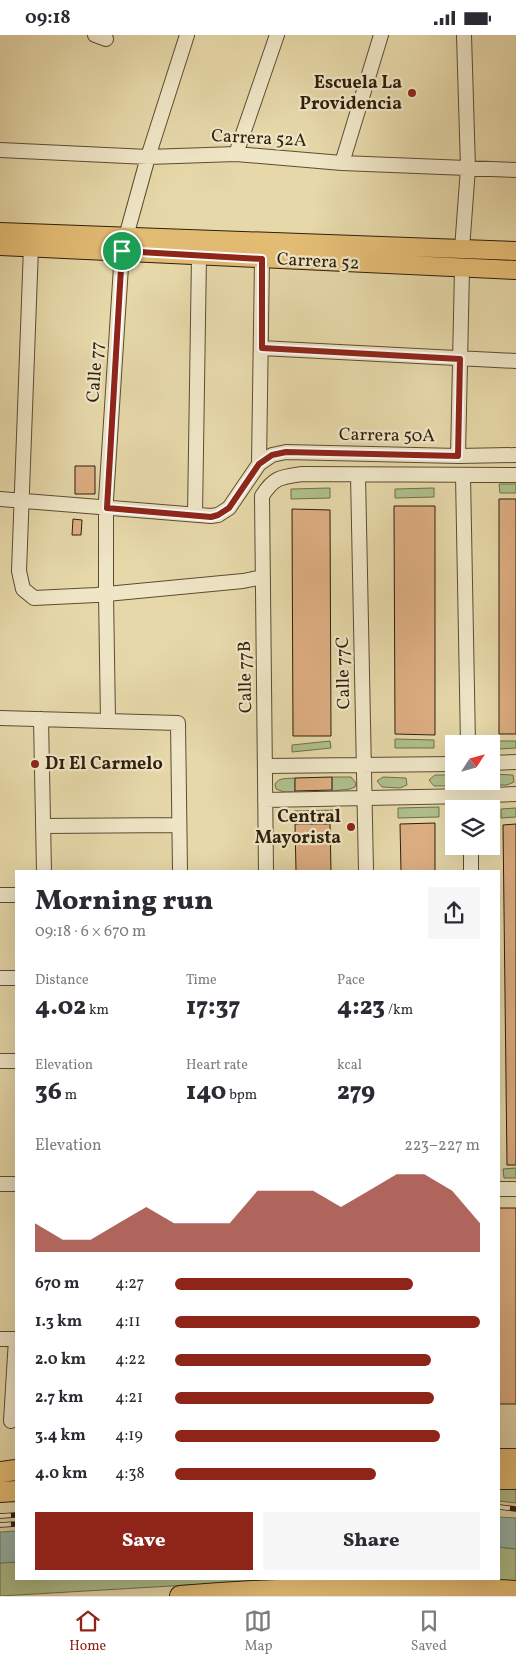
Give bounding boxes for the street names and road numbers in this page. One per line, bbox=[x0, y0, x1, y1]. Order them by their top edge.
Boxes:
street label: Carrera 52A bbox=[211, 124, 308, 154]
street label: Carrera 52 bbox=[276, 247, 360, 277]
street label: Calle 77 bbox=[81, 341, 111, 403]
street label: Carrera 50A bbox=[339, 423, 436, 449]
street label: Calle 77C bbox=[331, 636, 357, 710]
street label: Calle 77B bbox=[233, 641, 259, 713]

